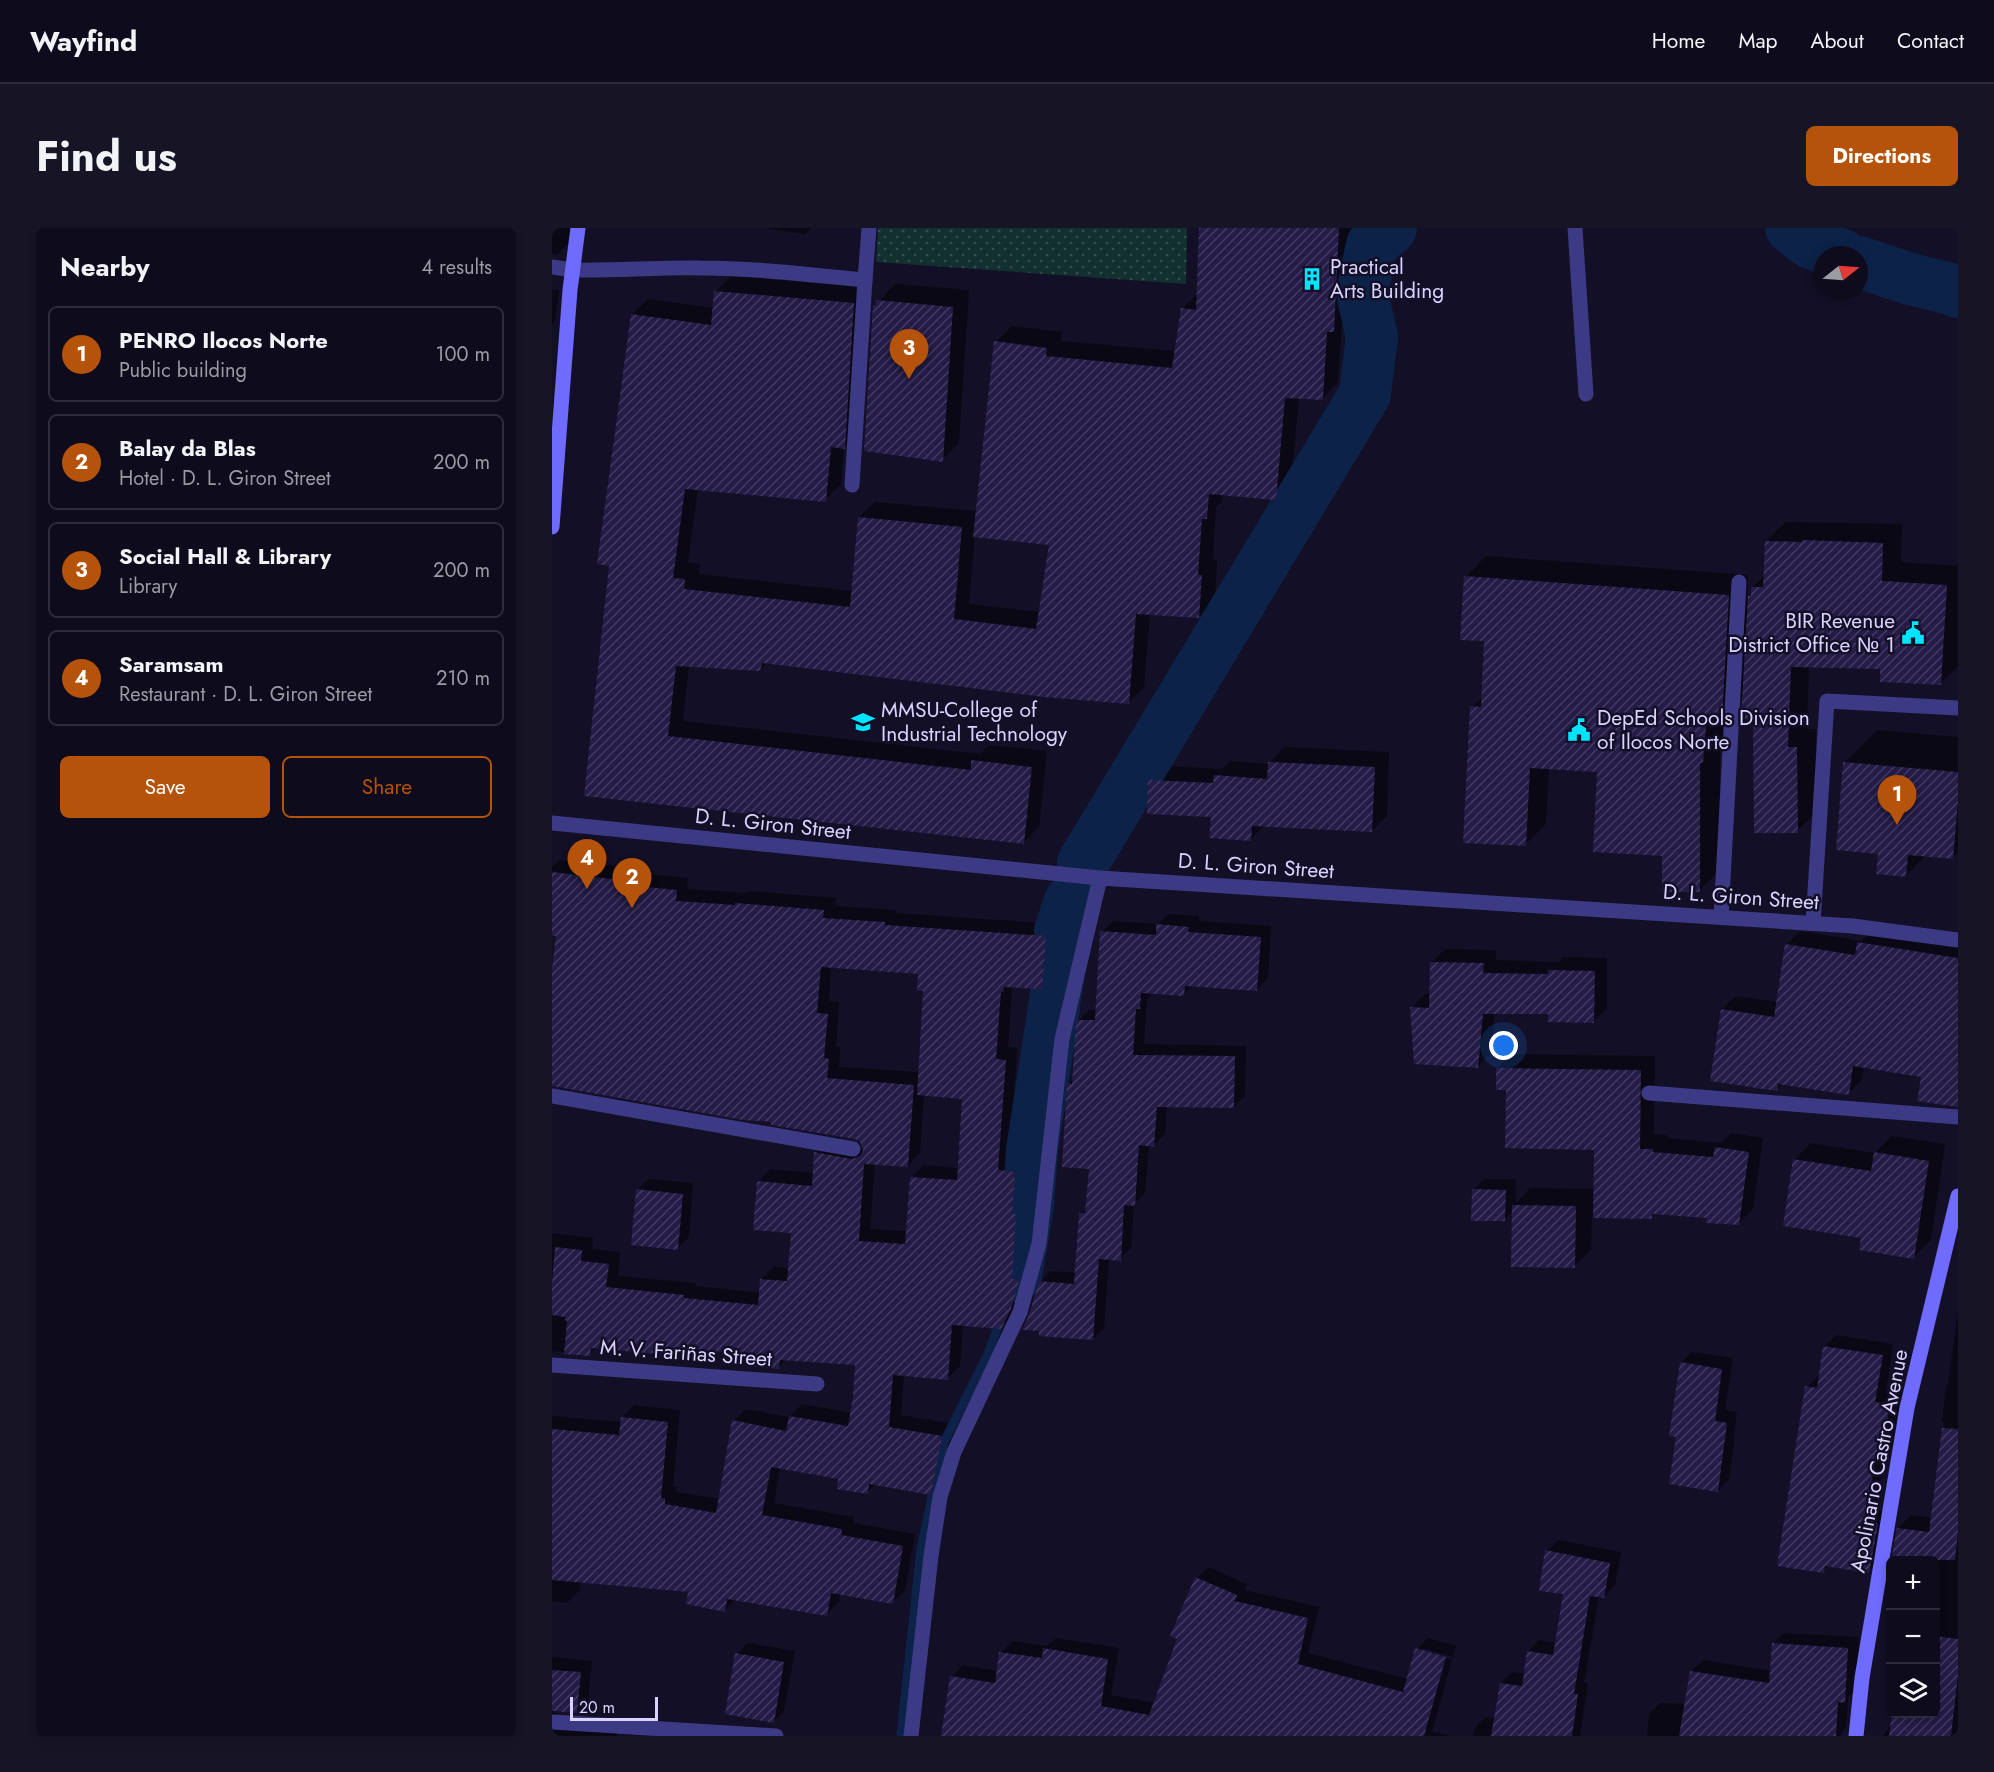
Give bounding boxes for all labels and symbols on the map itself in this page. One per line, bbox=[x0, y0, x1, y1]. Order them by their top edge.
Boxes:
north arrow bbox=[1814, 246, 1868, 300]
place label: Practical Arts Building bbox=[1330, 252, 1444, 306]
building icon: Practical Arts Building bbox=[1299, 266, 1325, 292]
pin: 3 bbox=[890, 330, 928, 379]
place label: BIR Revenue District Office № 1 bbox=[1728, 606, 1895, 660]
public building icon: BIR Revenue District Office № 1 bbox=[1900, 620, 1926, 646]
place label: MMSU-College of Industrial Technology bbox=[881, 695, 1068, 749]
place label: DepEd Schools Division of Ilocos Norte bbox=[1597, 703, 1810, 757]
school or university icon: MMSU-College of Industrial Technology bbox=[850, 709, 876, 735]
public building icon: DepEd Schools Division of Ilocos Norte bbox=[1566, 717, 1592, 743]
pin: 1 bbox=[1878, 776, 1916, 825]
street label: D. L. Giron Street bbox=[694, 801, 852, 847]
pin: 4 bbox=[567, 840, 606, 889]
street label: D. L. Giron Street bbox=[1177, 846, 1335, 886]
pin: 2 bbox=[612, 858, 652, 908]
street label: D. L. Giron Street bbox=[1662, 877, 1820, 917]
your location bbox=[1489, 1031, 1518, 1060]
street label: M. V. Fariñas Street bbox=[599, 1332, 773, 1374]
street label: Apolinario Castro Avenue bbox=[1843, 1346, 1915, 1575]
scale bar bbox=[570, 1694, 658, 1722]

